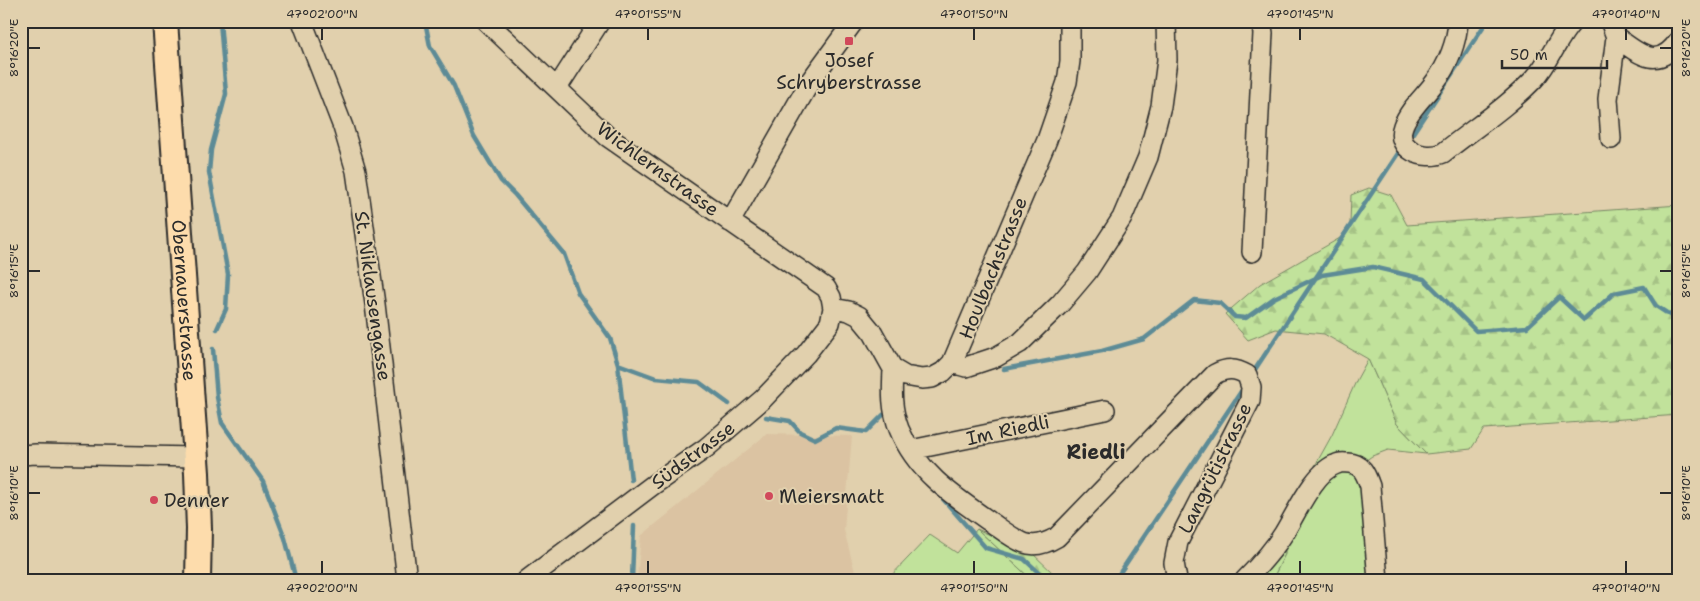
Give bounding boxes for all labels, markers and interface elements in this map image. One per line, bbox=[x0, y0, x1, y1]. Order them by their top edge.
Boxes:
text: 47°02'00"N bbox=[286, 6, 358, 22]
text: 47°01'55"N bbox=[615, 6, 681, 22]
text: 47°01'50"N bbox=[940, 6, 1008, 22]
text: 47°01'45"N bbox=[1266, 6, 1334, 22]
text: 47°01'40"N bbox=[1592, 6, 1660, 22]
text: 8°16'20"E bbox=[6, 19, 22, 77]
text: 8°16'20"E bbox=[1678, 19, 1694, 77]
marker: Josef Schryberstrasse bbox=[843, 35, 855, 47]
scale bar bbox=[1502, 38, 1608, 70]
text: 50 m bbox=[1510, 45, 1548, 65]
place label: Josef Schryberstrasse bbox=[776, 48, 922, 95]
street label: Wichlernstrasse bbox=[592, 116, 724, 222]
street label: Houlbachstrasse bbox=[953, 193, 1033, 343]
street label: St. Niklausengasse bbox=[349, 209, 397, 383]
street label: Obernauerstrasse bbox=[167, 219, 203, 382]
text: 8°16'15"E bbox=[6, 244, 22, 298]
text: 8°16'15"E bbox=[1678, 244, 1694, 298]
street label: Langrütistrasse bbox=[1173, 398, 1257, 538]
street label: Im Riedli bbox=[964, 409, 1052, 451]
street label: Südstrasse bbox=[646, 415, 740, 495]
district label: Riedli bbox=[1066, 439, 1126, 465]
text: 8°16'10"E bbox=[6, 465, 22, 521]
text: 8°16'10"E bbox=[1678, 465, 1694, 521]
place label: Meiersmatt bbox=[779, 484, 885, 509]
place label: Denner bbox=[164, 488, 229, 513]
marker: Meiersmatt bbox=[763, 490, 775, 502]
marker: Denner bbox=[148, 494, 160, 506]
text: 47°02'00"N bbox=[286, 580, 358, 596]
text: 47°01'55"N bbox=[615, 580, 681, 596]
text: 47°01'50"N bbox=[940, 580, 1008, 596]
text: 47°01'45"N bbox=[1266, 580, 1334, 596]
text: 47°01'40"N bbox=[1592, 580, 1660, 596]

